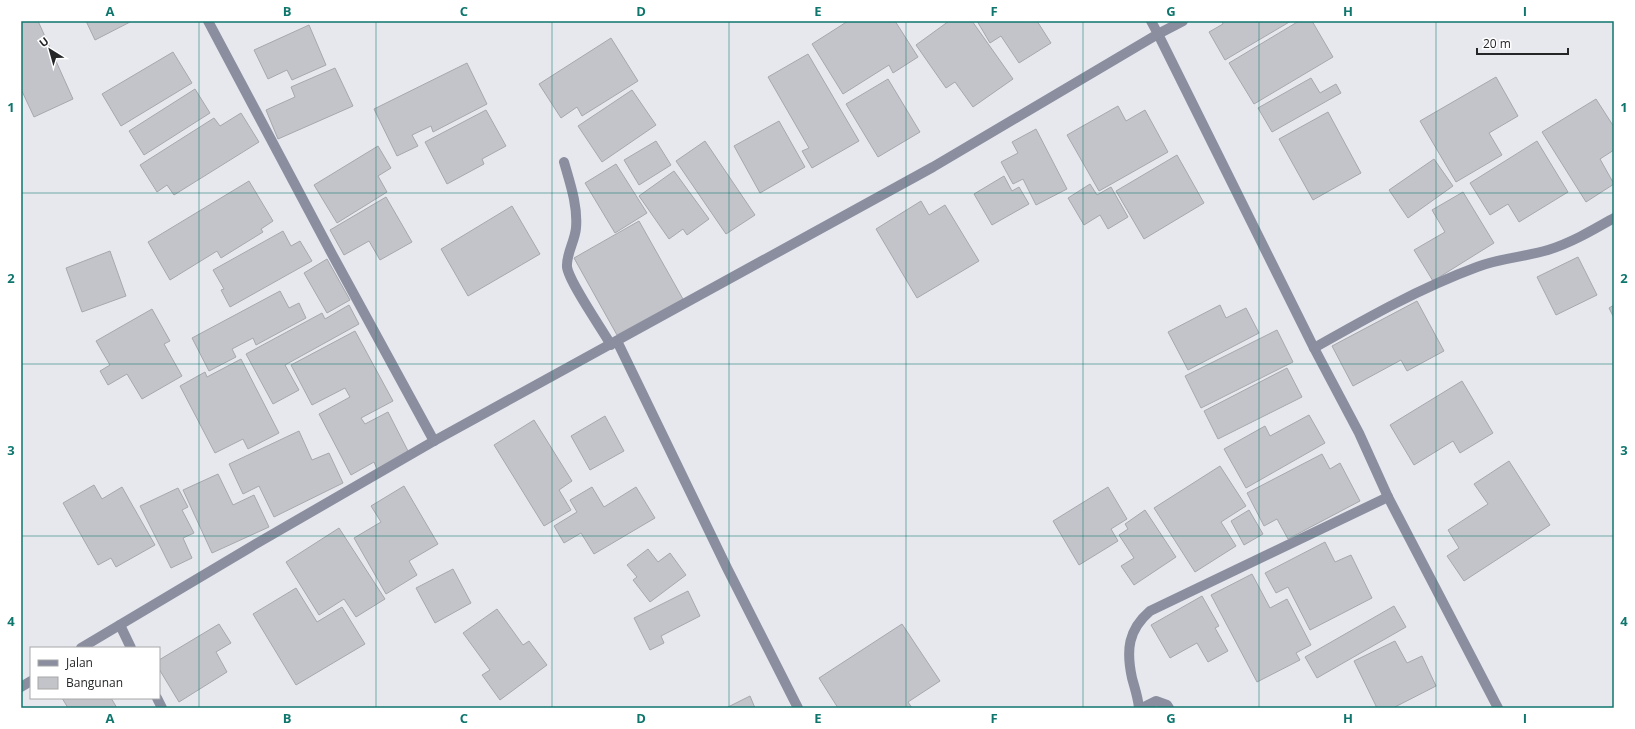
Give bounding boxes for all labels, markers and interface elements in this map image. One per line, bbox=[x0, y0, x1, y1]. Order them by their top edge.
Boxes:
text: A bbox=[106, 2, 115, 20]
text: B bbox=[283, 2, 292, 20]
text: C bbox=[460, 2, 468, 20]
text: D bbox=[636, 2, 646, 20]
text: E bbox=[814, 2, 822, 20]
text: F bbox=[990, 2, 998, 20]
text: G bbox=[1166, 2, 1176, 20]
text: H bbox=[1343, 2, 1353, 20]
text: I bbox=[1523, 2, 1527, 20]
north arrow bbox=[30, 30, 70, 70]
scale bar bbox=[1477, 30, 1568, 56]
text: U bbox=[36, 33, 52, 50]
text: 20 m bbox=[1483, 35, 1511, 52]
text: 1 bbox=[7, 98, 15, 116]
text: 1 bbox=[1620, 98, 1628, 116]
text: 2 bbox=[7, 269, 15, 287]
text: 2 bbox=[1620, 269, 1628, 287]
text: 3 bbox=[7, 441, 15, 459]
text: 3 bbox=[1620, 441, 1628, 459]
text: 4 bbox=[7, 612, 15, 630]
text: 4 bbox=[1620, 612, 1628, 630]
legend bbox=[30, 647, 160, 699]
text: Jalan bbox=[65, 654, 93, 671]
text: Bangunan bbox=[66, 674, 123, 691]
text: A bbox=[106, 709, 115, 727]
text: B bbox=[283, 709, 292, 727]
text: C bbox=[460, 709, 468, 727]
text: D bbox=[636, 709, 646, 727]
text: E bbox=[814, 709, 822, 727]
text: F bbox=[990, 709, 998, 727]
text: G bbox=[1166, 709, 1176, 727]
text: H bbox=[1343, 709, 1353, 727]
text: I bbox=[1523, 709, 1527, 727]

